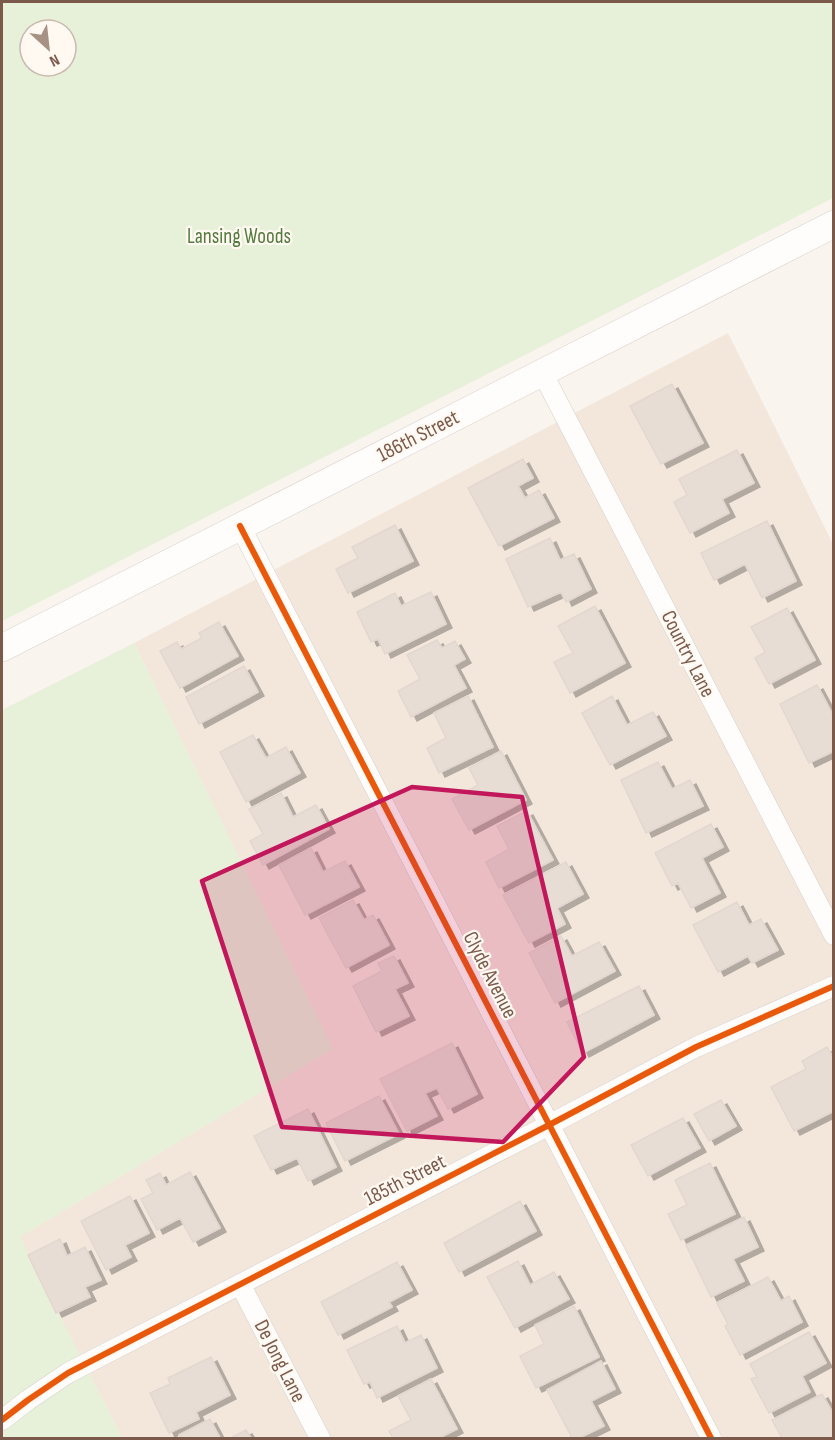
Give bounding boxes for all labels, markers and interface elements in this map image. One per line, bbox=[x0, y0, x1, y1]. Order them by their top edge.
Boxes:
north arrow bbox=[18, 18, 78, 78]
text: N bbox=[46, 50, 62, 70]
park label: Lansing Woods bbox=[187, 224, 291, 249]
street label: 186th Street bbox=[373, 405, 463, 467]
street label: Country Lane bbox=[656, 606, 720, 702]
street label: Clyde Avenue bbox=[458, 927, 522, 1023]
street label: 185th Street bbox=[360, 1149, 450, 1211]
street label: De Jong Lane bbox=[249, 1316, 311, 1406]

